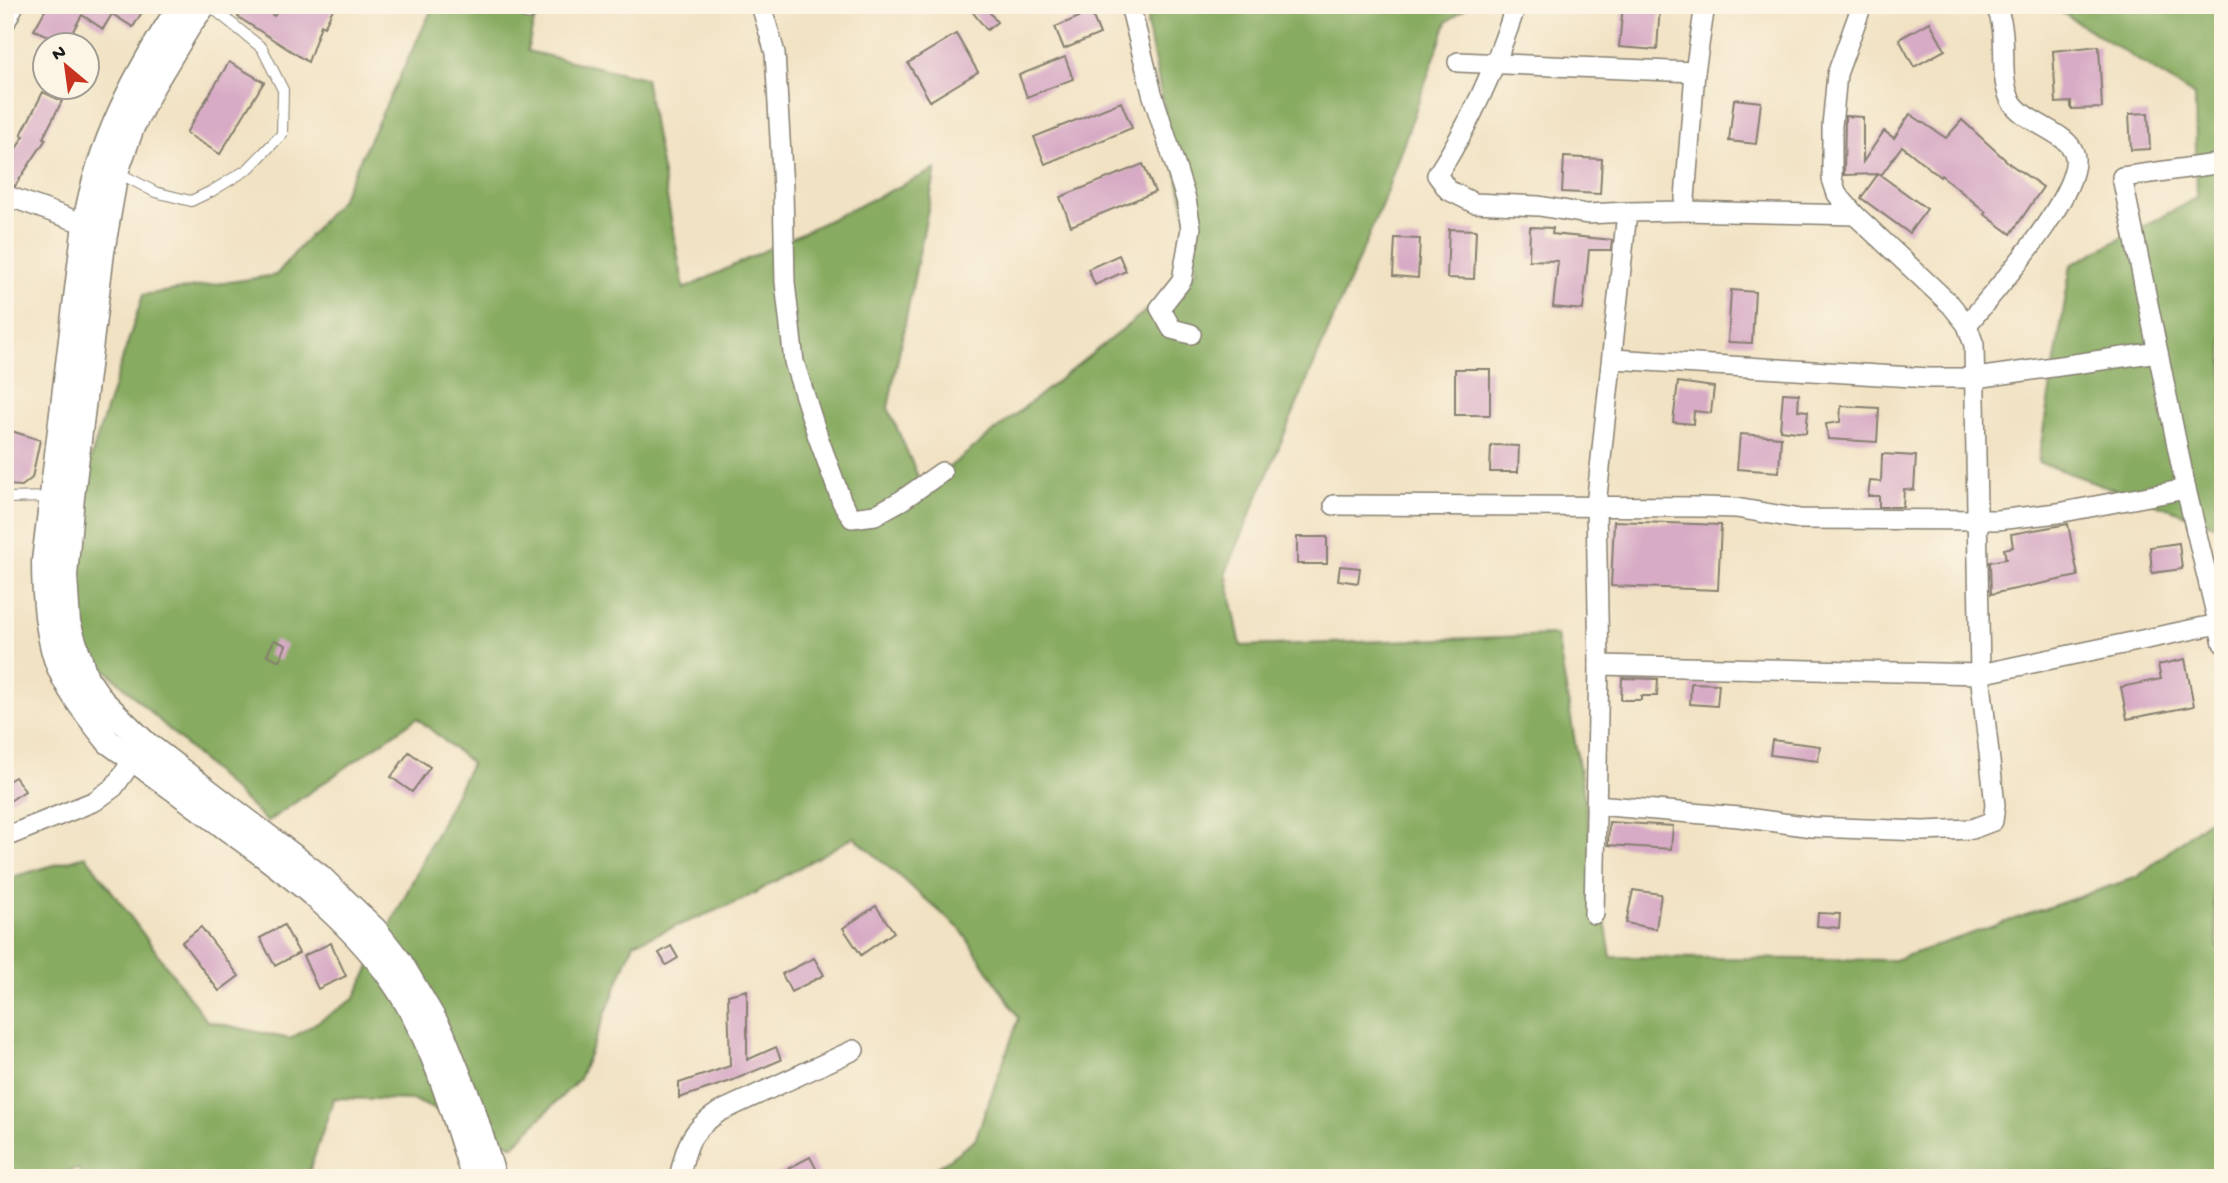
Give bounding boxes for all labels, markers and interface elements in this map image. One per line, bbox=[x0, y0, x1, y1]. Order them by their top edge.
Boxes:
north arrow bbox=[32, 32, 102, 102]
text: N bbox=[48, 41, 70, 67]

